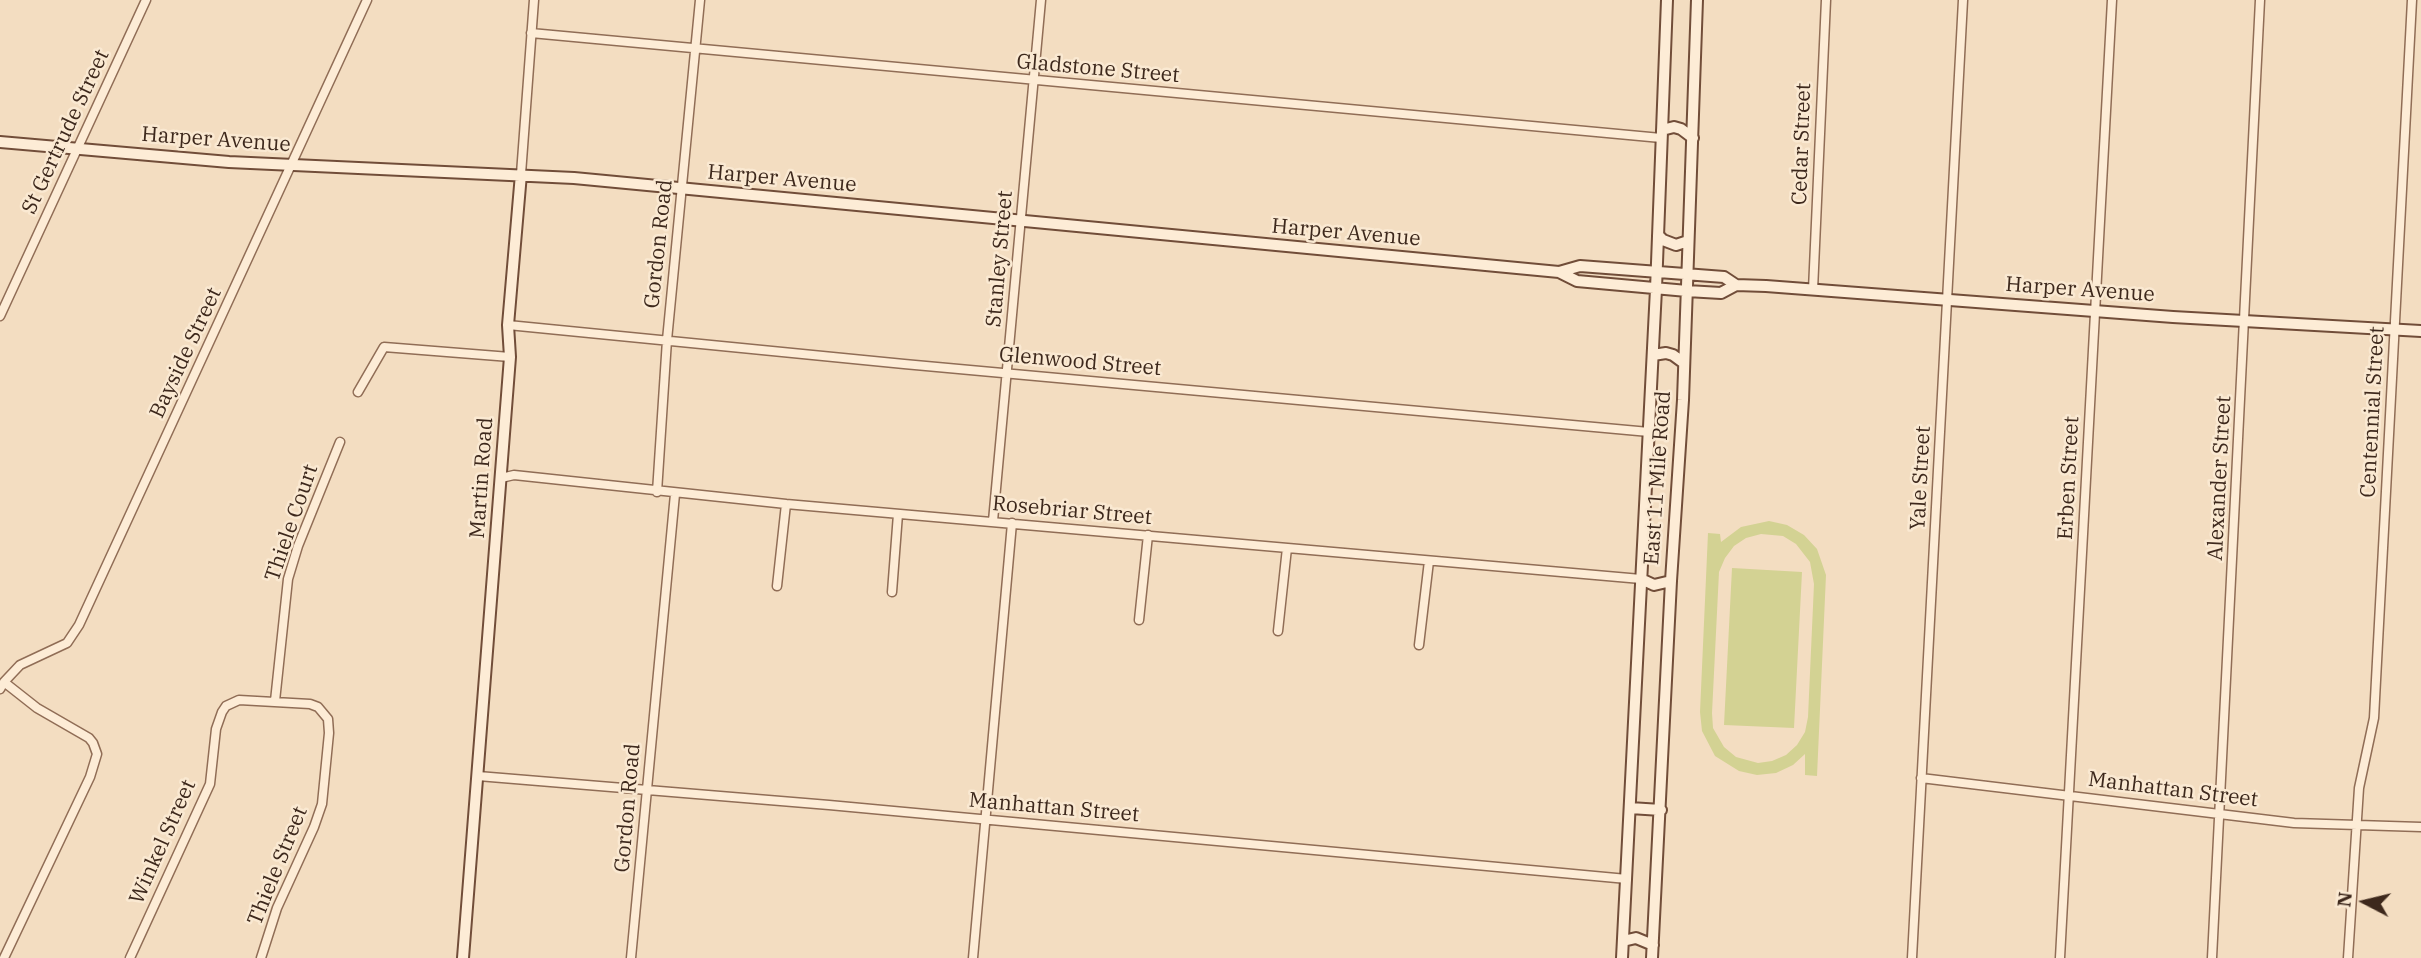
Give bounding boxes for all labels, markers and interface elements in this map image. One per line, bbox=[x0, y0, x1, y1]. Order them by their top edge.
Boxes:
street label: St Gertrude Street bbox=[17, 46, 115, 218]
street label: Gladstone Street bbox=[1015, 49, 1181, 89]
street label: Cedar Street bbox=[1787, 82, 1817, 206]
street label: Harper Avenue bbox=[140, 122, 292, 158]
street label: Harper Avenue bbox=[706, 160, 858, 198]
street label: Gordon Road bbox=[640, 178, 678, 310]
street label: Stanley Street bbox=[981, 190, 1019, 328]
street label: Harper Avenue bbox=[1270, 214, 1422, 252]
street label: Harper Avenue bbox=[2004, 272, 2156, 308]
street label: Bayside Street bbox=[145, 284, 227, 422]
street label: Centennial Street bbox=[2356, 326, 2390, 498]
street label: Glenwood Street bbox=[998, 342, 1162, 382]
street label: East 11 Mile Road bbox=[1639, 390, 1677, 566]
street label: Alexander Street bbox=[2203, 395, 2237, 561]
street label: Erben Street bbox=[2053, 415, 2085, 541]
street label: Martin Road bbox=[465, 416, 499, 540]
street label: Yale Street bbox=[1906, 425, 1936, 531]
street label: Thiele Court bbox=[260, 461, 324, 585]
street label: Rosebriar Street bbox=[991, 491, 1153, 531]
street label: Gordon Road bbox=[610, 743, 646, 873]
street label: Manhattan Street bbox=[2087, 767, 2259, 813]
street label: Winkel Street bbox=[124, 776, 202, 908]
street label: Manhattan Street bbox=[968, 788, 1140, 828]
street label: Thiele Street bbox=[243, 803, 313, 929]
north arrow bbox=[2330, 867, 2400, 937]
text: N bbox=[2331, 891, 2357, 908]

